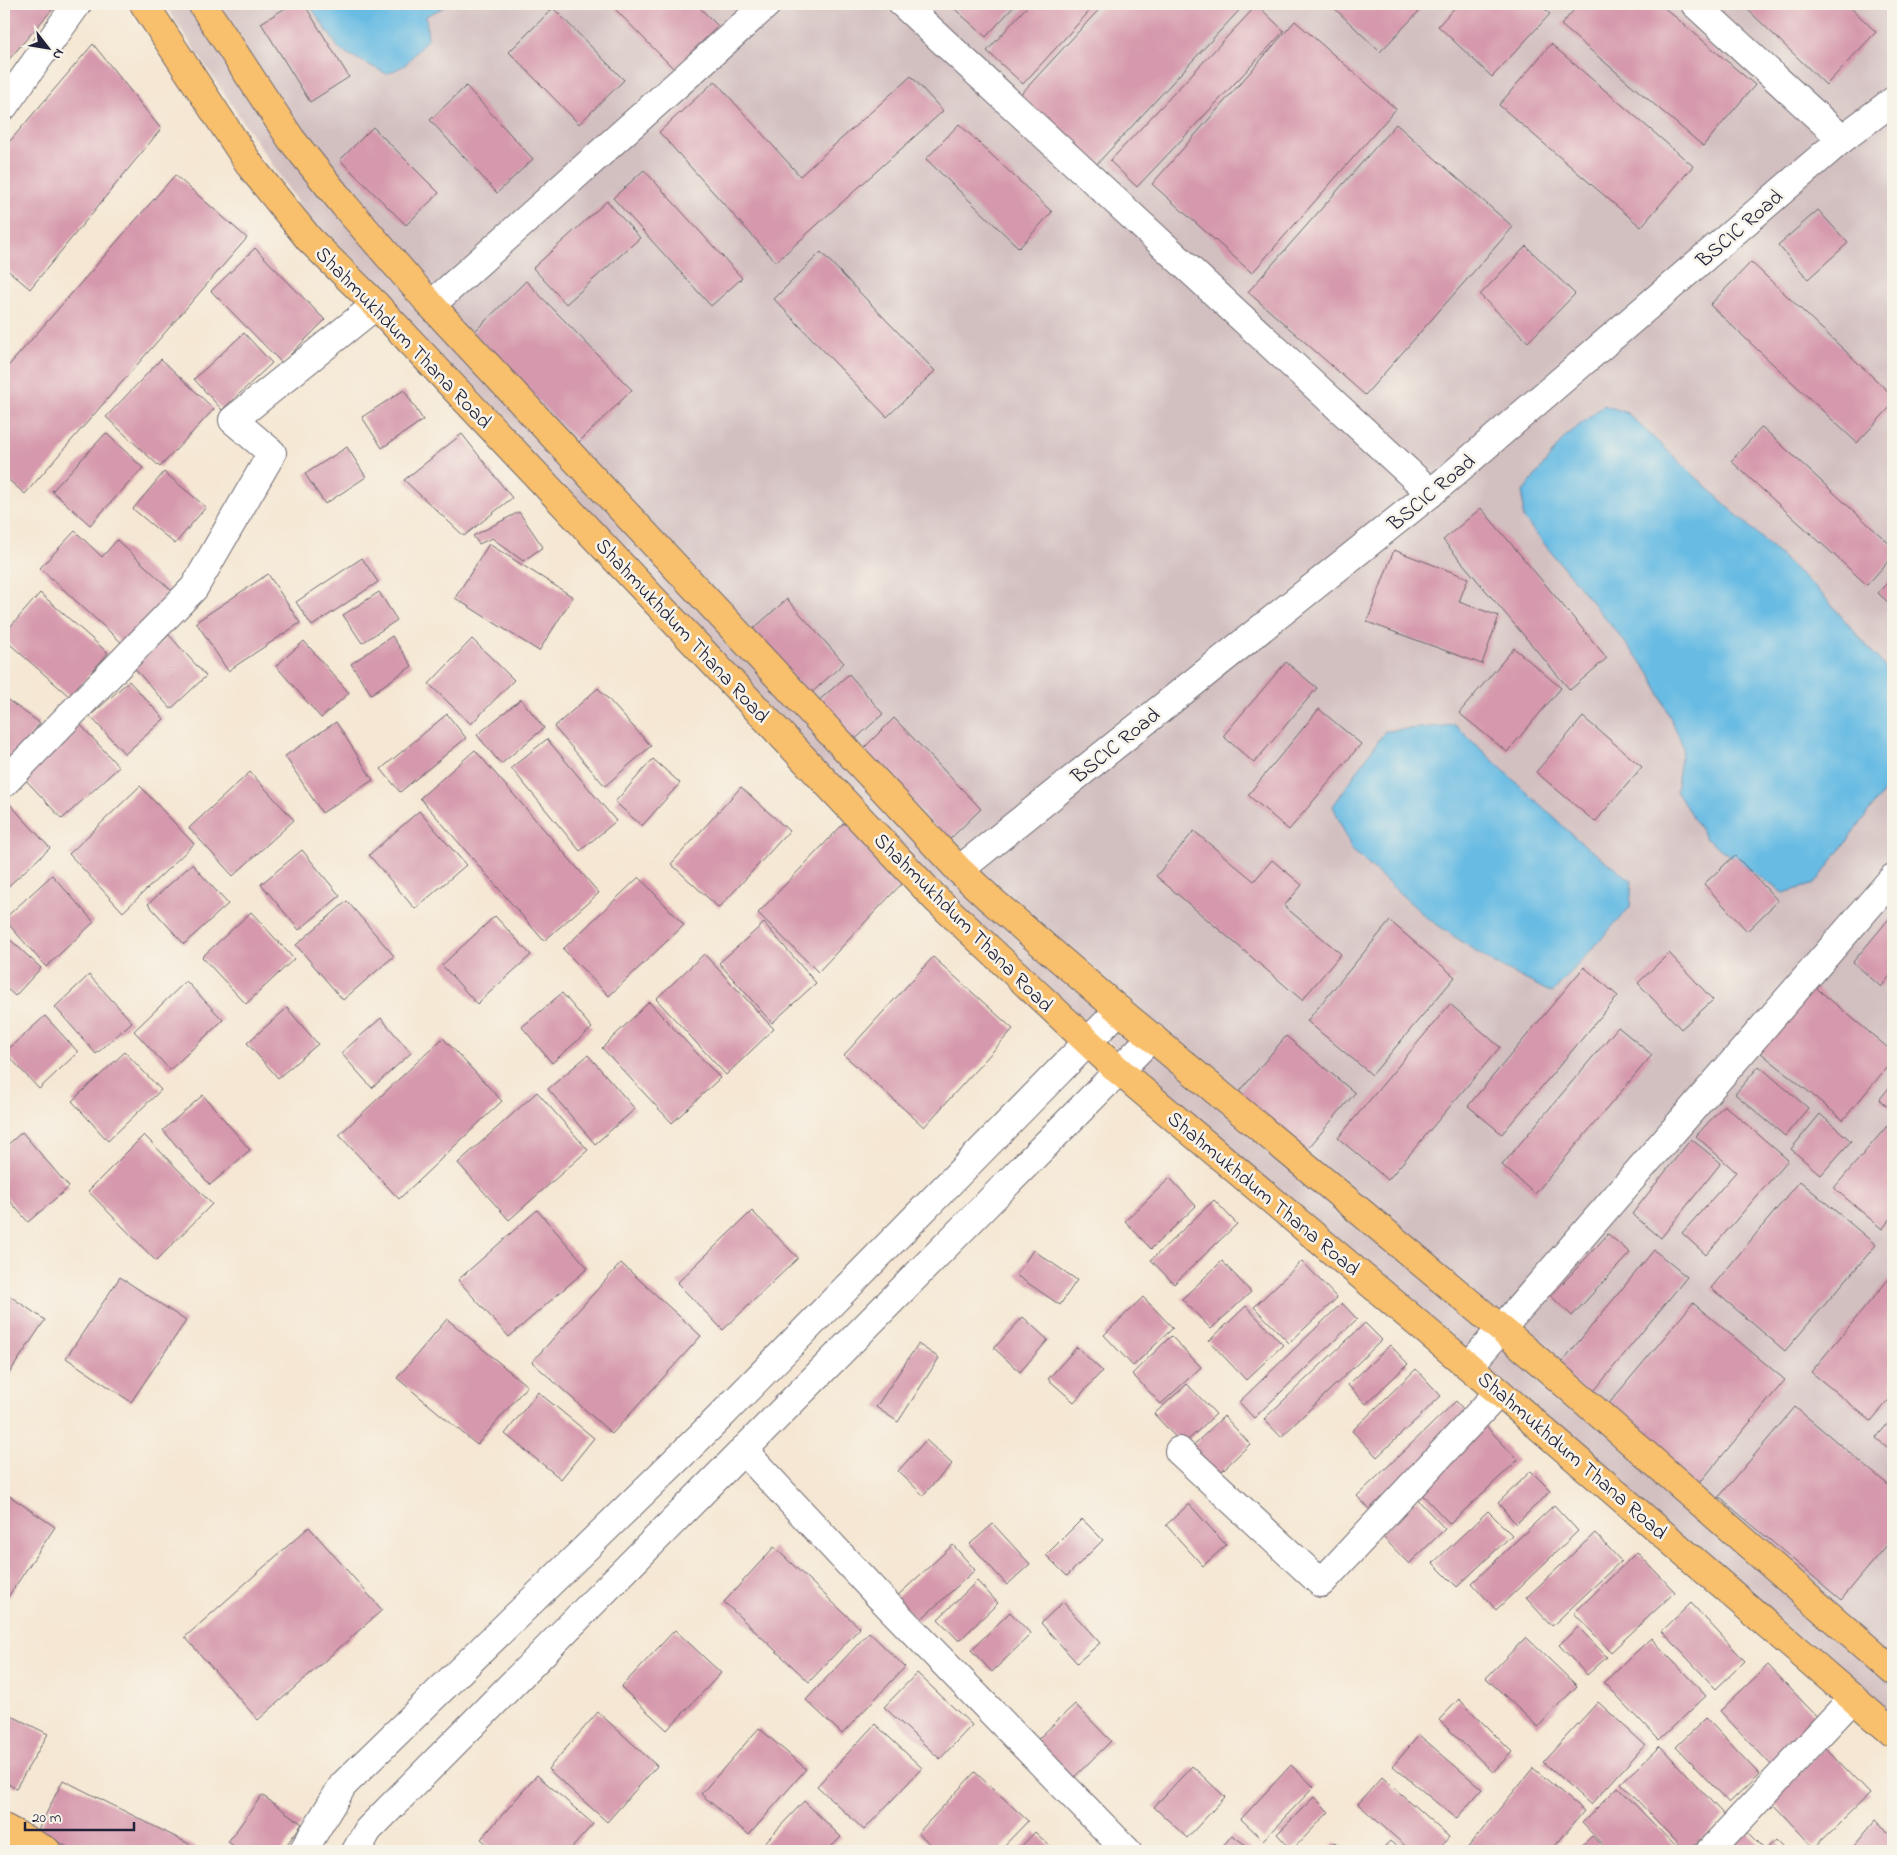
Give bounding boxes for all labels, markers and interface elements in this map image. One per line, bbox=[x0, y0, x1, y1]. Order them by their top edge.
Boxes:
north arrow bbox=[22, 22, 72, 72]
text: N bbox=[46, 44, 69, 63]
street label: BSCIC Road bbox=[1690, 183, 1790, 276]
street label: Shahmukhdum Thana Road bbox=[307, 240, 498, 437]
street label: BSCIC Road bbox=[1381, 448, 1483, 540]
street label: Shahmukhdum Thana Road bbox=[588, 532, 776, 731]
street label: BSCIC Road bbox=[1065, 701, 1167, 792]
street label: Shahmukhdum Thana Road bbox=[866, 827, 1059, 1020]
street label: Shahmukhdum Thana Road bbox=[1160, 1105, 1366, 1284]
street label: Shahmukhdum Thana Road bbox=[1470, 1365, 1674, 1548]
scale bar bbox=[25, 1800, 134, 1832]
text: 20 m bbox=[32, 1807, 62, 1829]

